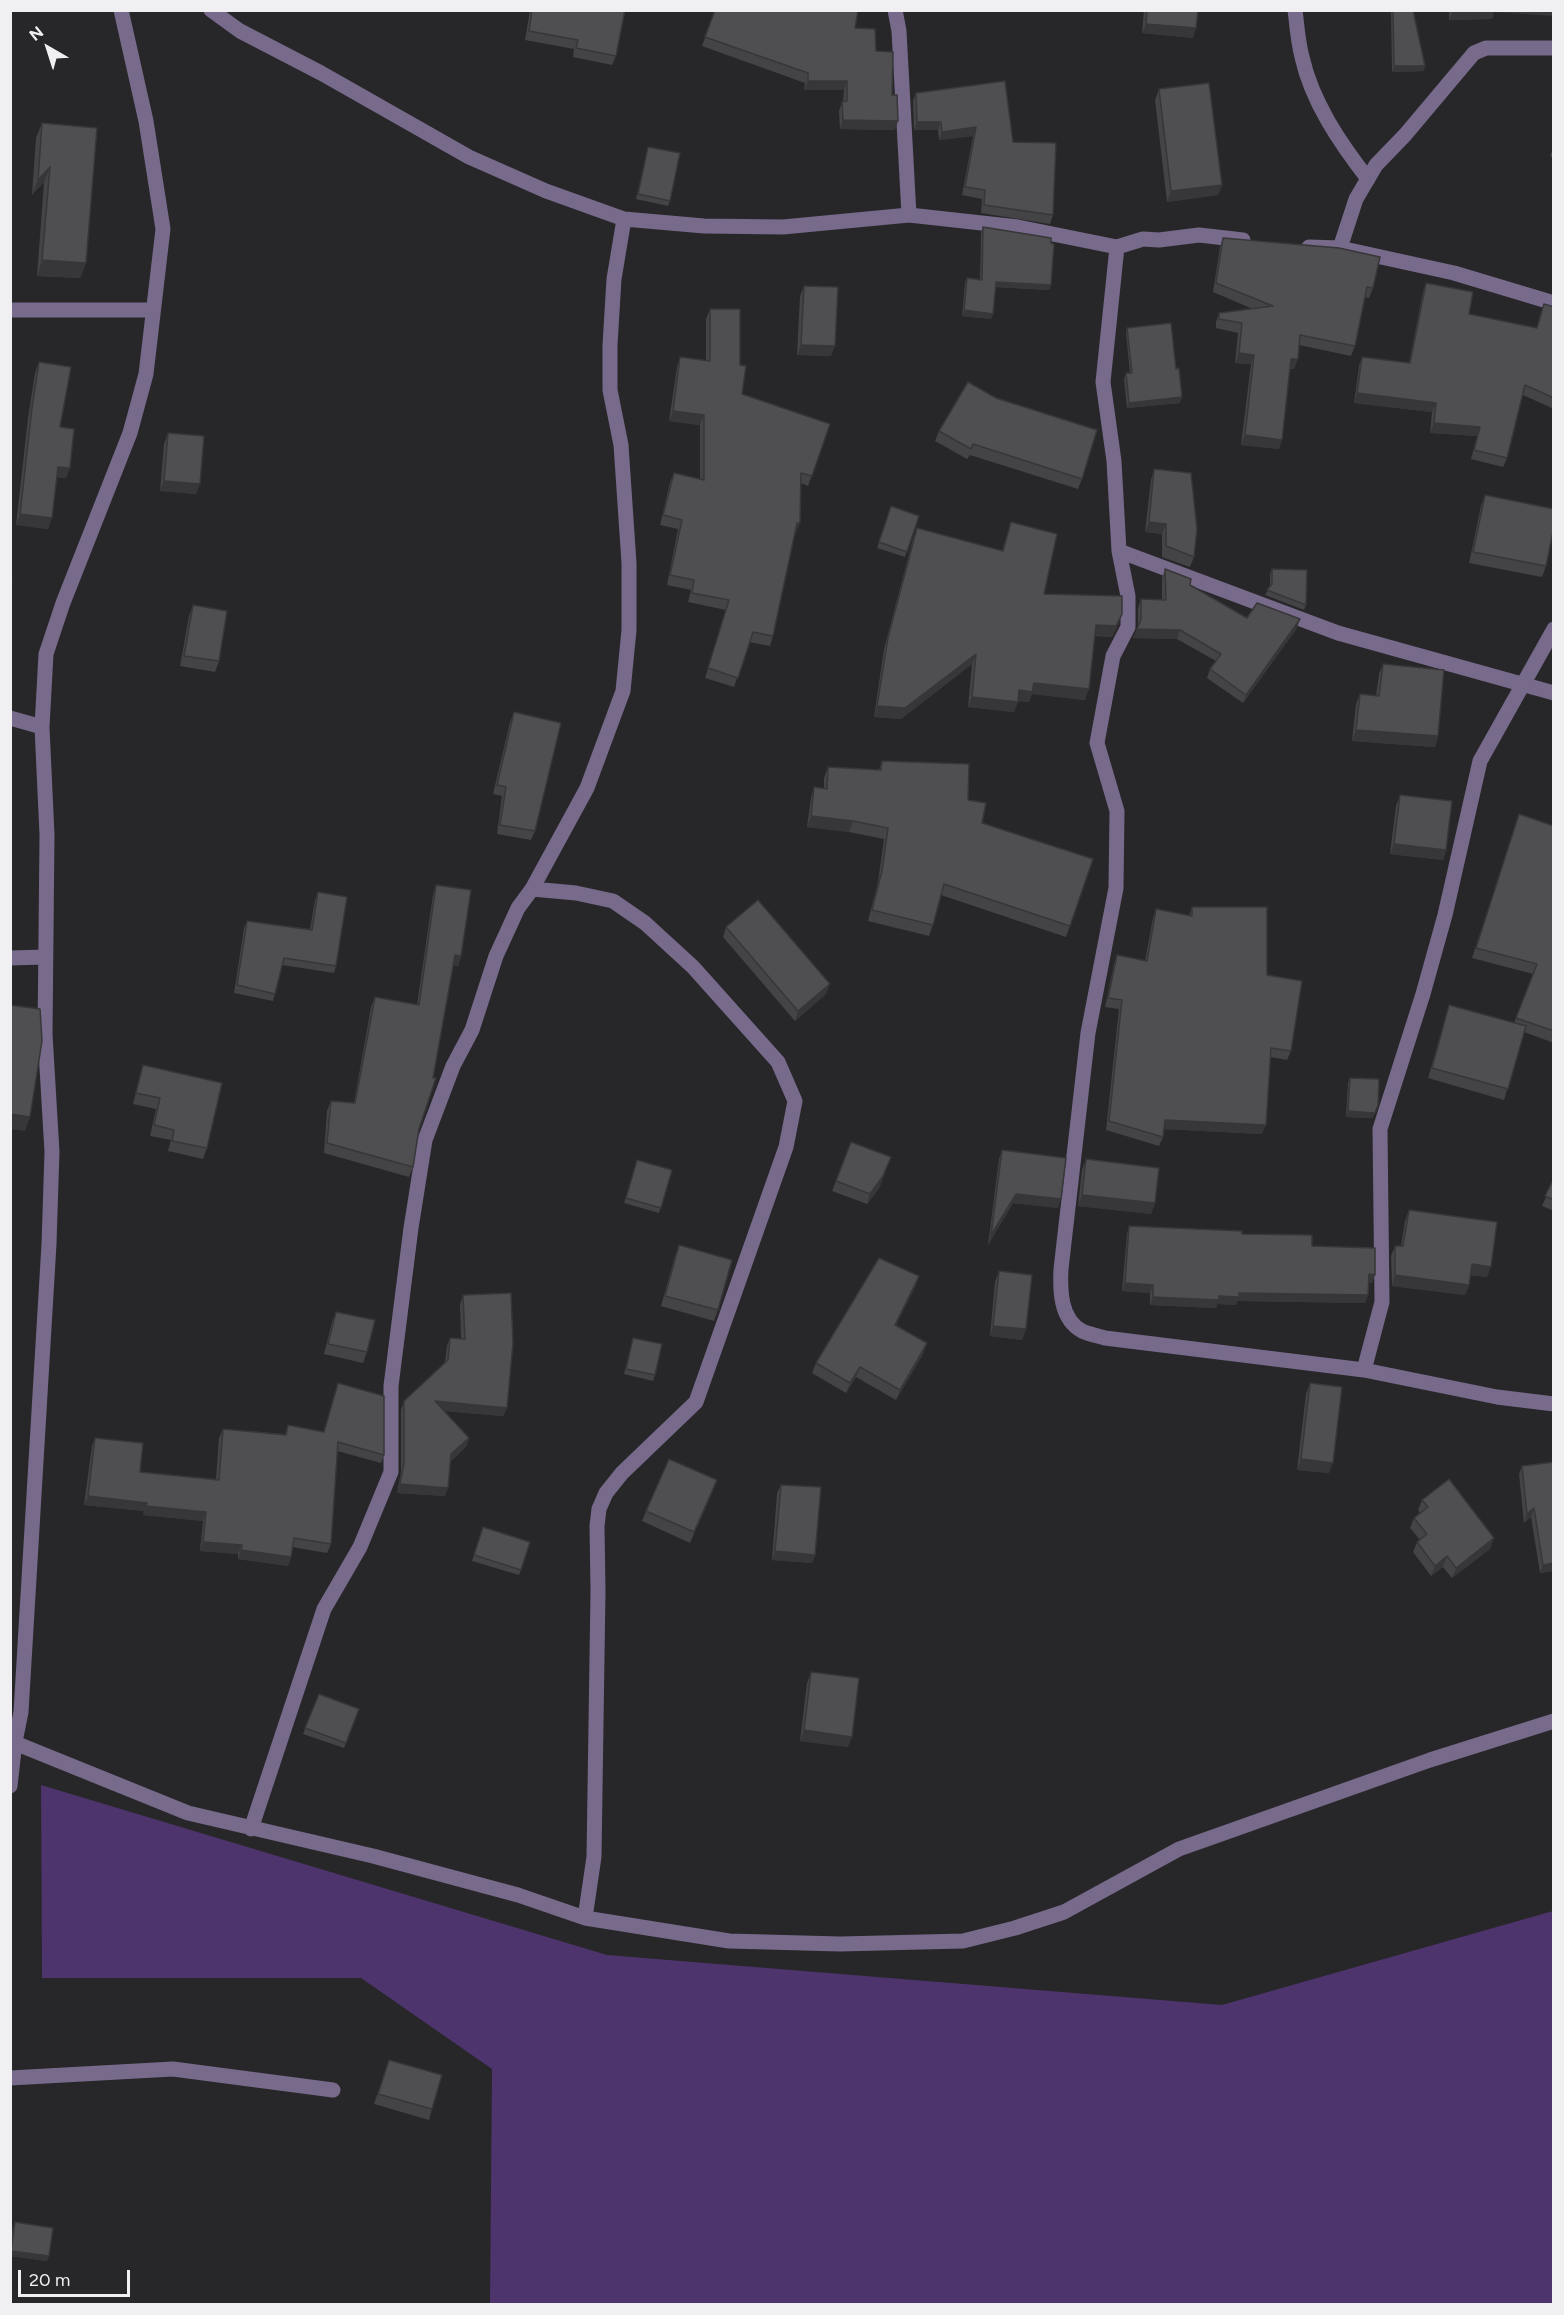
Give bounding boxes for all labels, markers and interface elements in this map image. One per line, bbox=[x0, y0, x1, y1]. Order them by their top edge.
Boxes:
north arrow bbox=[18, 18, 78, 78]
text: N bbox=[26, 22, 47, 45]
scale bar bbox=[21, 2258, 134, 2296]
text: 20 m bbox=[29, 2269, 70, 2291]

